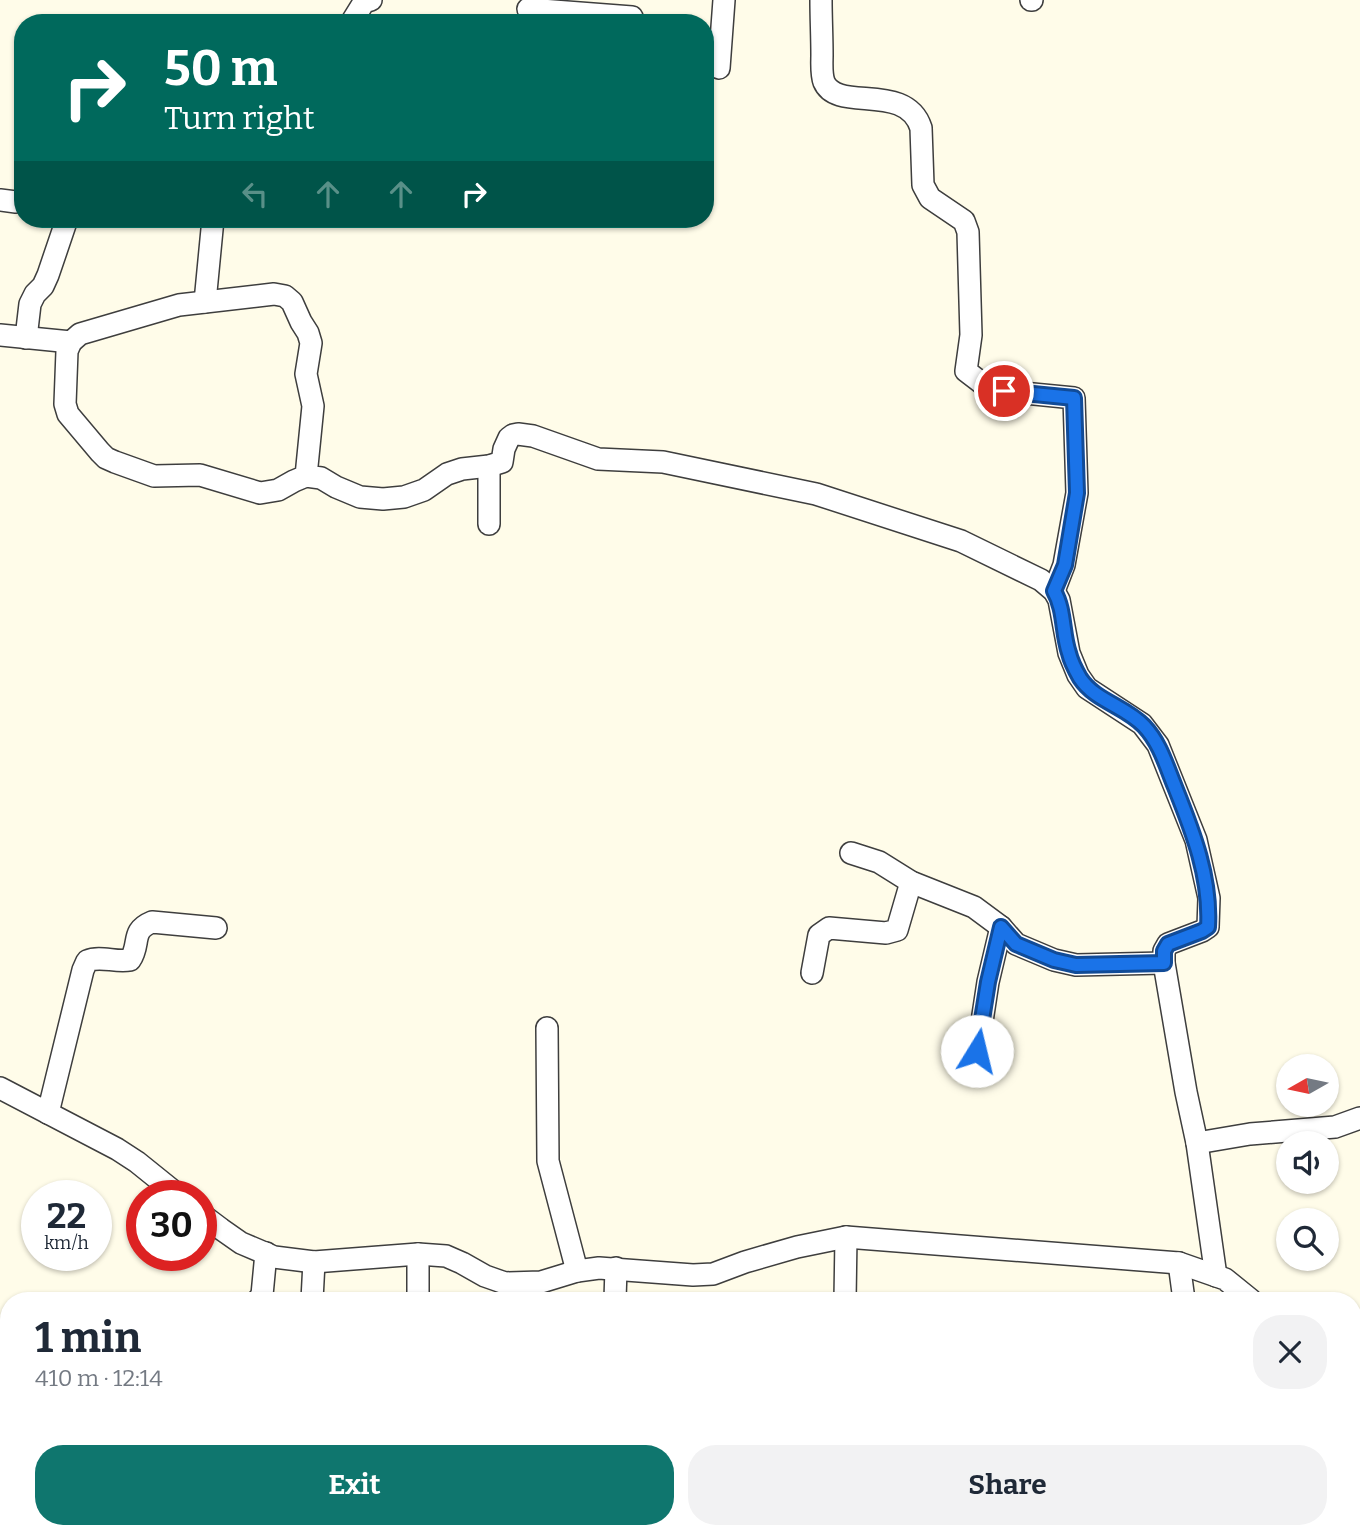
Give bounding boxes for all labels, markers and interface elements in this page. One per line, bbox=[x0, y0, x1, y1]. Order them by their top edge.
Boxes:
text: 50 m bbox=[164, 39, 277, 98]
icon: right bbox=[49, 42, 140, 133]
text: Turn right bbox=[164, 99, 315, 137]
icon: left bbox=[236, 175, 274, 213]
icon: ahead bbox=[309, 175, 347, 213]
icon: ahead bbox=[382, 175, 420, 213]
icon: right bbox=[455, 175, 493, 213]
pin bbox=[974, 361, 1034, 421]
icon: arrive bbox=[985, 372, 1023, 410]
position arrow bbox=[940, 1014, 1014, 1088]
north arrow bbox=[1276, 1054, 1339, 1116]
map controls bbox=[1276, 1054, 1339, 1271]
button: sound bbox=[1276, 1131, 1339, 1194]
speed limit sign: 30 bbox=[126, 1180, 217, 1271]
text: 22 bbox=[47, 1195, 86, 1237]
button: search bbox=[1276, 1208, 1339, 1271]
text: km/h bbox=[44, 1232, 89, 1254]
text: 1 min bbox=[35, 1313, 141, 1363]
button: close bbox=[1253, 1315, 1327, 1389]
text: 410 m · 12:14 bbox=[35, 1364, 163, 1392]
button: Exit bbox=[35, 1445, 674, 1525]
button: Share bbox=[688, 1445, 1327, 1525]

